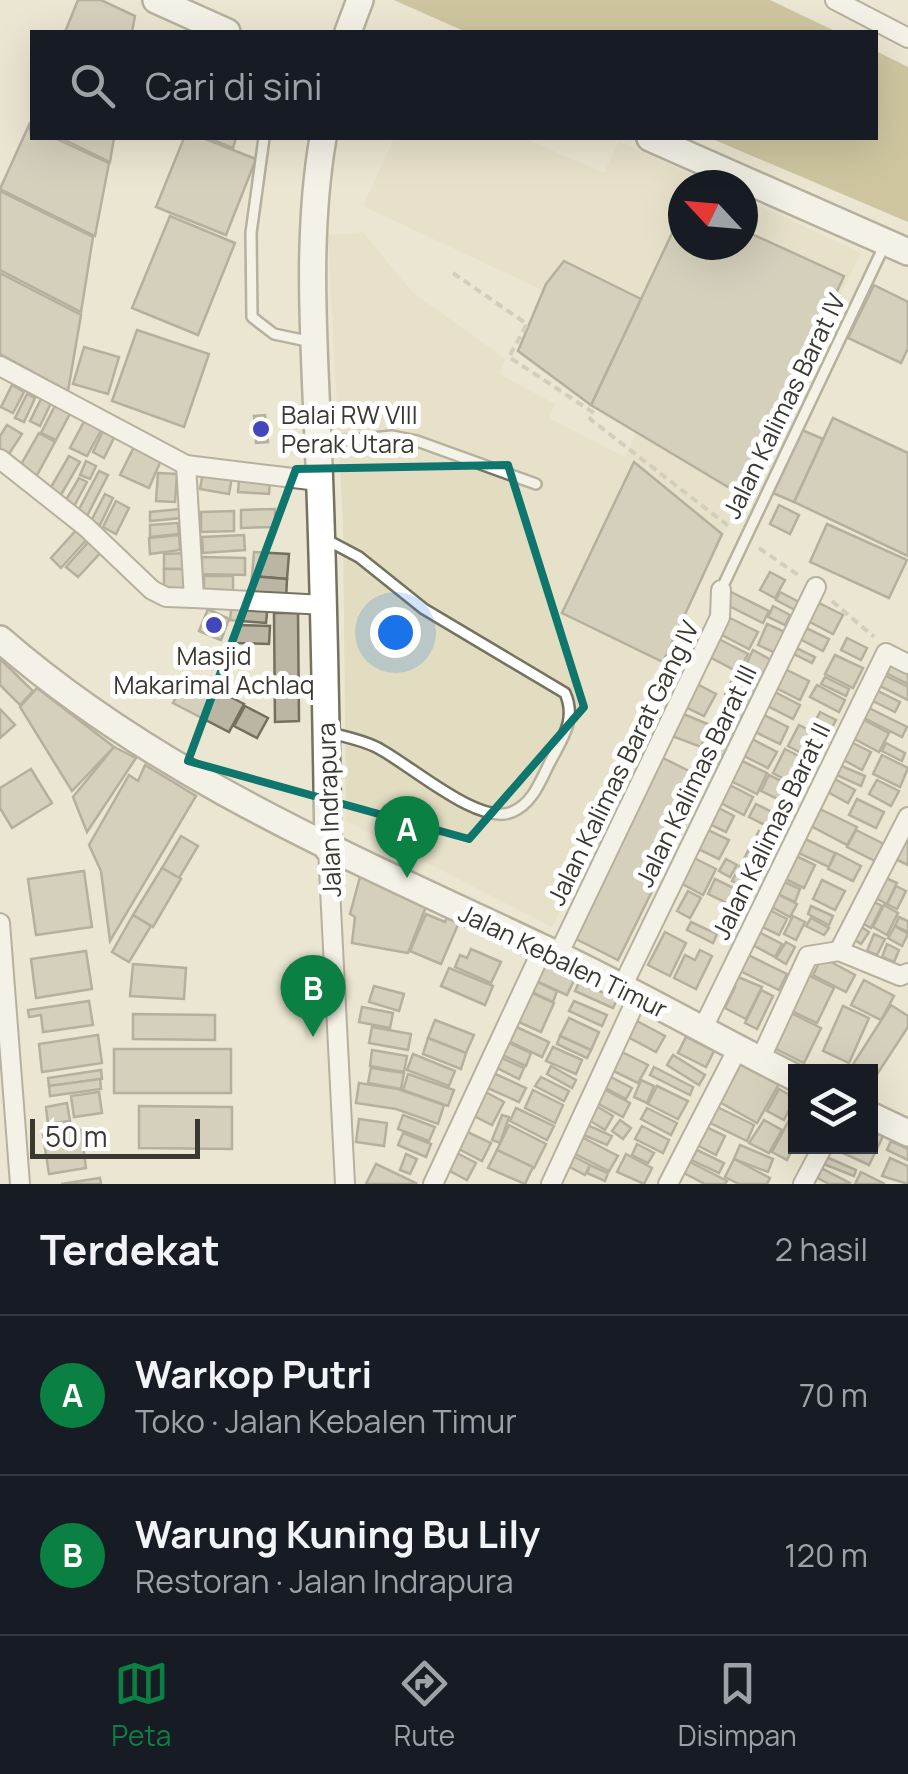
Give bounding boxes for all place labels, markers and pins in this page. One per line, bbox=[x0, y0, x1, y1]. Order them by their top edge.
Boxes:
place label: Balai RW VIII Perak Utara bbox=[281, 397, 418, 461]
marker: Balai RW VIII Perak Utara bbox=[250, 418, 272, 440]
marker: Masjid Makarimal Achlaq bbox=[203, 614, 225, 636]
place label: Masjid Makarimal Achlaq bbox=[113, 638, 315, 702]
pin: A bbox=[374, 796, 440, 878]
pin: B bbox=[280, 954, 346, 1037]

